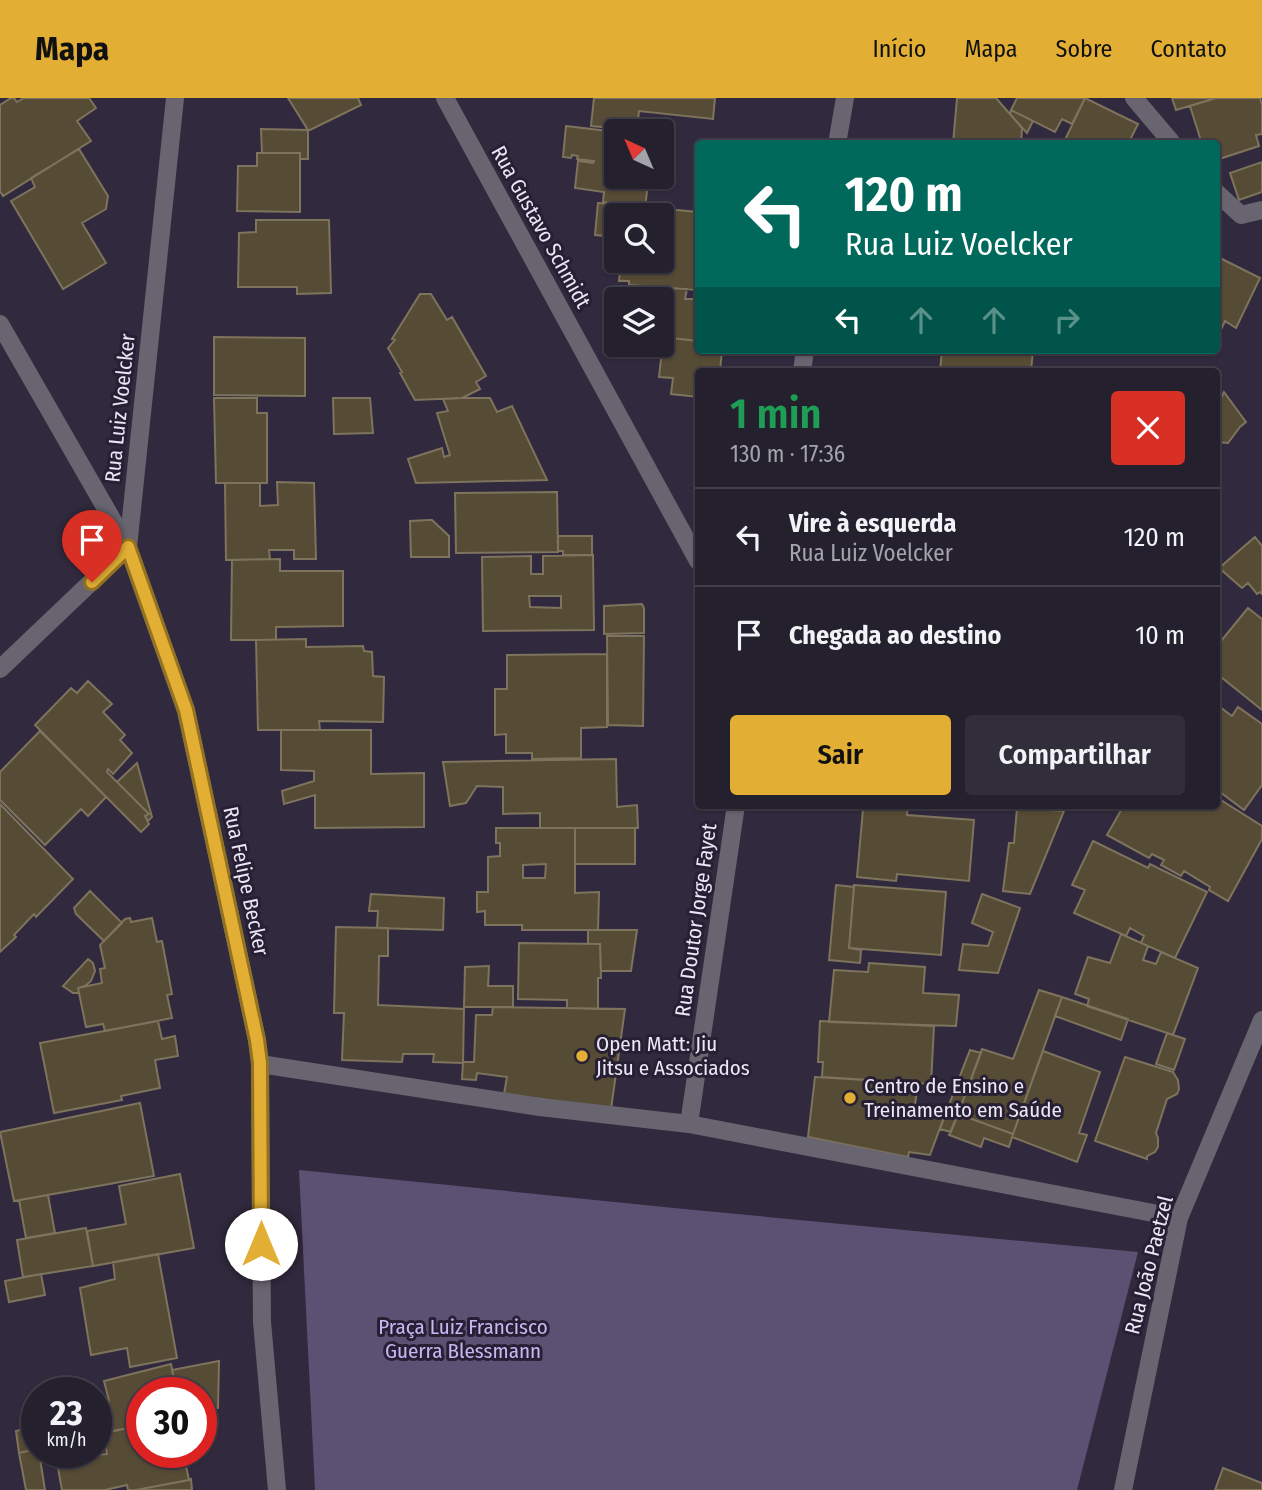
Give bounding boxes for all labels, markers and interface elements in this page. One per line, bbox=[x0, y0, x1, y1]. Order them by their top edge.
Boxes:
text: Mapa bbox=[35, 29, 109, 69]
text: Início bbox=[873, 35, 926, 63]
text: Mapa bbox=[964, 35, 1018, 63]
text: Sobre bbox=[1056, 35, 1112, 63]
text: Contato bbox=[1150, 35, 1227, 63]
north arrow bbox=[604, 119, 674, 189]
map controls bbox=[604, 119, 674, 357]
street label: Rua Gustavo Schmidt bbox=[486, 141, 596, 313]
text: 120 m bbox=[845, 165, 963, 224]
icon: left bbox=[730, 168, 821, 259]
button: search bbox=[604, 203, 674, 273]
text: Rua Luiz Voelcker bbox=[845, 225, 1073, 263]
button: layers bbox=[604, 287, 674, 357]
icon: left bbox=[829, 301, 867, 339]
icon: ahead bbox=[902, 301, 940, 339]
icon: ahead bbox=[975, 301, 1013, 339]
icon: right bbox=[1048, 301, 1086, 339]
street label: Rua Luiz Voelcker bbox=[99, 332, 141, 484]
text: 1 min bbox=[730, 389, 821, 439]
button: close bbox=[1111, 391, 1185, 465]
text: 130 m · 17:36 bbox=[730, 440, 845, 468]
text: Vire à esquerda bbox=[789, 508, 956, 539]
pin bbox=[62, 510, 122, 582]
icon: left bbox=[730, 518, 768, 556]
icon: arrive bbox=[73, 521, 111, 559]
text: 120 m bbox=[1124, 522, 1185, 553]
text: Rua Luiz Voelcker bbox=[789, 539, 953, 567]
icon: arrive bbox=[730, 616, 768, 654]
text: Chegada ao destino bbox=[789, 620, 1001, 651]
text: 10 m bbox=[1135, 620, 1185, 651]
button: Sair bbox=[730, 715, 951, 795]
button: Compartilhar bbox=[965, 715, 1185, 795]
street label: Rua Felipe Becker bbox=[217, 804, 275, 959]
street label: Rua Doutor Jorge Fayet bbox=[670, 822, 722, 1018]
place label: Open Matt: Jiu Jitsu e Associados bbox=[596, 1031, 750, 1081]
marker: Open Matt: Jiu Jitsu e Associados bbox=[574, 1048, 590, 1064]
place label: Centro de Ensino e Treinamento em Saúde bbox=[864, 1073, 1062, 1123]
marker: Centro de Ensino e Treinamento em Saúde bbox=[842, 1090, 858, 1106]
street label: Rua João Paetzel bbox=[1119, 1193, 1179, 1337]
position arrow bbox=[224, 1207, 298, 1281]
park label: Praça Luiz Francisco Guerra Blessmann bbox=[378, 1314, 548, 1364]
speed limit sign: 30 bbox=[126, 1377, 217, 1468]
text: 23 bbox=[50, 1392, 83, 1434]
text: km/h bbox=[46, 1429, 87, 1451]

